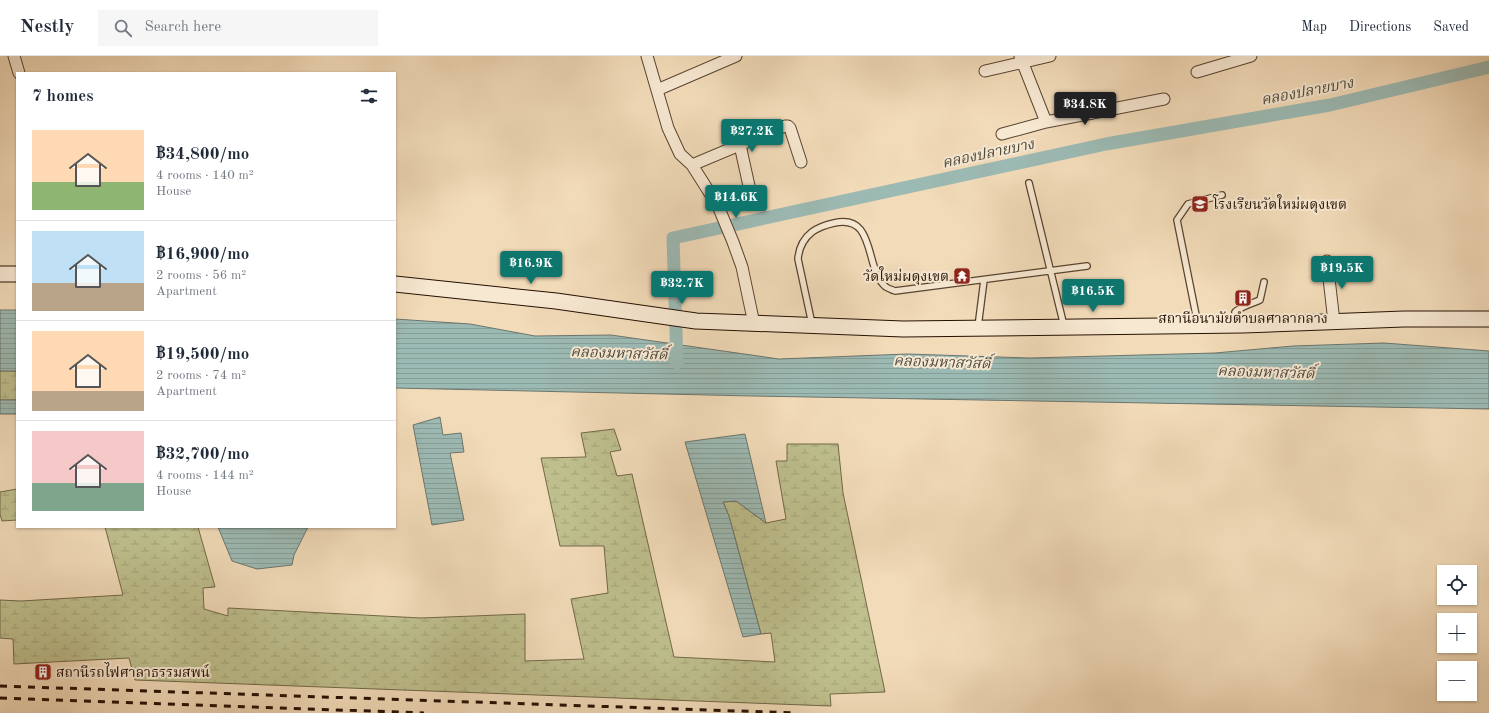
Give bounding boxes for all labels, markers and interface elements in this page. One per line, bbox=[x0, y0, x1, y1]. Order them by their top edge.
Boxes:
search box bbox=[98, 10, 378, 46]
icon: search bbox=[112, 17, 134, 39]
text: Nestly bbox=[20, 18, 74, 37]
text: Search here bbox=[144, 20, 221, 35]
text: Map bbox=[1301, 20, 1327, 34]
text: Directions bbox=[1349, 20, 1411, 34]
text: Saved bbox=[1433, 20, 1469, 34]
water label: คลองปลายบาง bbox=[1260, 75, 1355, 109]
icon: filters bbox=[358, 85, 380, 107]
text: 7 homes bbox=[32, 88, 94, 105]
pin: ฿34.8K bbox=[1052, 92, 1118, 126]
text: ฿34.8K bbox=[1063, 98, 1107, 111]
pin: ฿27.2K bbox=[719, 119, 785, 153]
text: ฿27.2K bbox=[730, 125, 774, 138]
water label: คลองปลายบาง bbox=[941, 136, 1036, 172]
icon: home bbox=[64, 146, 112, 194]
text: ฿34,800/mo bbox=[156, 146, 249, 163]
text: 4 rooms · 140 m² bbox=[156, 169, 254, 182]
text: House bbox=[156, 185, 191, 198]
pin: ฿14.6K bbox=[703, 185, 769, 219]
text: ฿14.6K bbox=[714, 191, 758, 204]
school or university icon: โรงเรียนวัดใหม่ผดุงเขต bbox=[1190, 194, 1210, 214]
place label: โรงเรียนวัดใหม่ผดุงเขต bbox=[1212, 194, 1347, 213]
text: ฿16,900/mo bbox=[156, 246, 249, 263]
icon: home bbox=[64, 247, 112, 295]
pin: ฿16.9K bbox=[498, 251, 564, 285]
pin: ฿19.5K bbox=[1309, 256, 1375, 290]
text: ฿16.9K bbox=[509, 257, 553, 270]
text: ฿19.5K bbox=[1320, 262, 1364, 275]
place label: วัดใหม่ผดุงเขต bbox=[863, 266, 949, 285]
temple icon: วัดใหม่ผดุงเขต bbox=[952, 266, 972, 286]
text: 2 rooms · 56 m² bbox=[156, 269, 246, 282]
pin: ฿32.7K bbox=[649, 271, 715, 305]
text: ฿32.7K bbox=[660, 277, 704, 290]
pin: ฿16.5K bbox=[1060, 279, 1126, 313]
text: Apartment bbox=[156, 285, 217, 298]
text: ฿16.5K bbox=[1071, 285, 1115, 298]
building icon: สถานีอนามัยตำบลศาลากลาง bbox=[1233, 288, 1253, 308]
place label: สถานีอนามัยตำบลศาลากลาง bbox=[1158, 311, 1328, 326]
water label: คลองมหาสวัสดิ์ bbox=[570, 341, 673, 364]
text: ฿19,500/mo bbox=[156, 346, 249, 363]
icon: home bbox=[64, 347, 112, 395]
water label: คลองมหาสวัสดิ์ bbox=[893, 350, 996, 373]
water label: คลองมหาสวัสดิ์ bbox=[1217, 360, 1320, 383]
text: 2 rooms · 74 m² bbox=[156, 369, 246, 382]
text: Apartment bbox=[156, 385, 217, 398]
text: ฿32,700/mo bbox=[156, 446, 249, 463]
icon: home bbox=[64, 447, 112, 495]
text: 4 rooms · 144 m² bbox=[156, 469, 254, 482]
text: House bbox=[156, 485, 191, 498]
map controls bbox=[1437, 565, 1477, 701]
button: locate bbox=[1437, 565, 1477, 605]
button: + bbox=[1437, 613, 1477, 653]
button: − bbox=[1437, 661, 1477, 701]
building icon: สถานีรถไฟศาลาธรรมสพน์ bbox=[33, 662, 53, 682]
place label: สถานีรถไฟศาลาธรรมสพน์ bbox=[56, 662, 210, 680]

